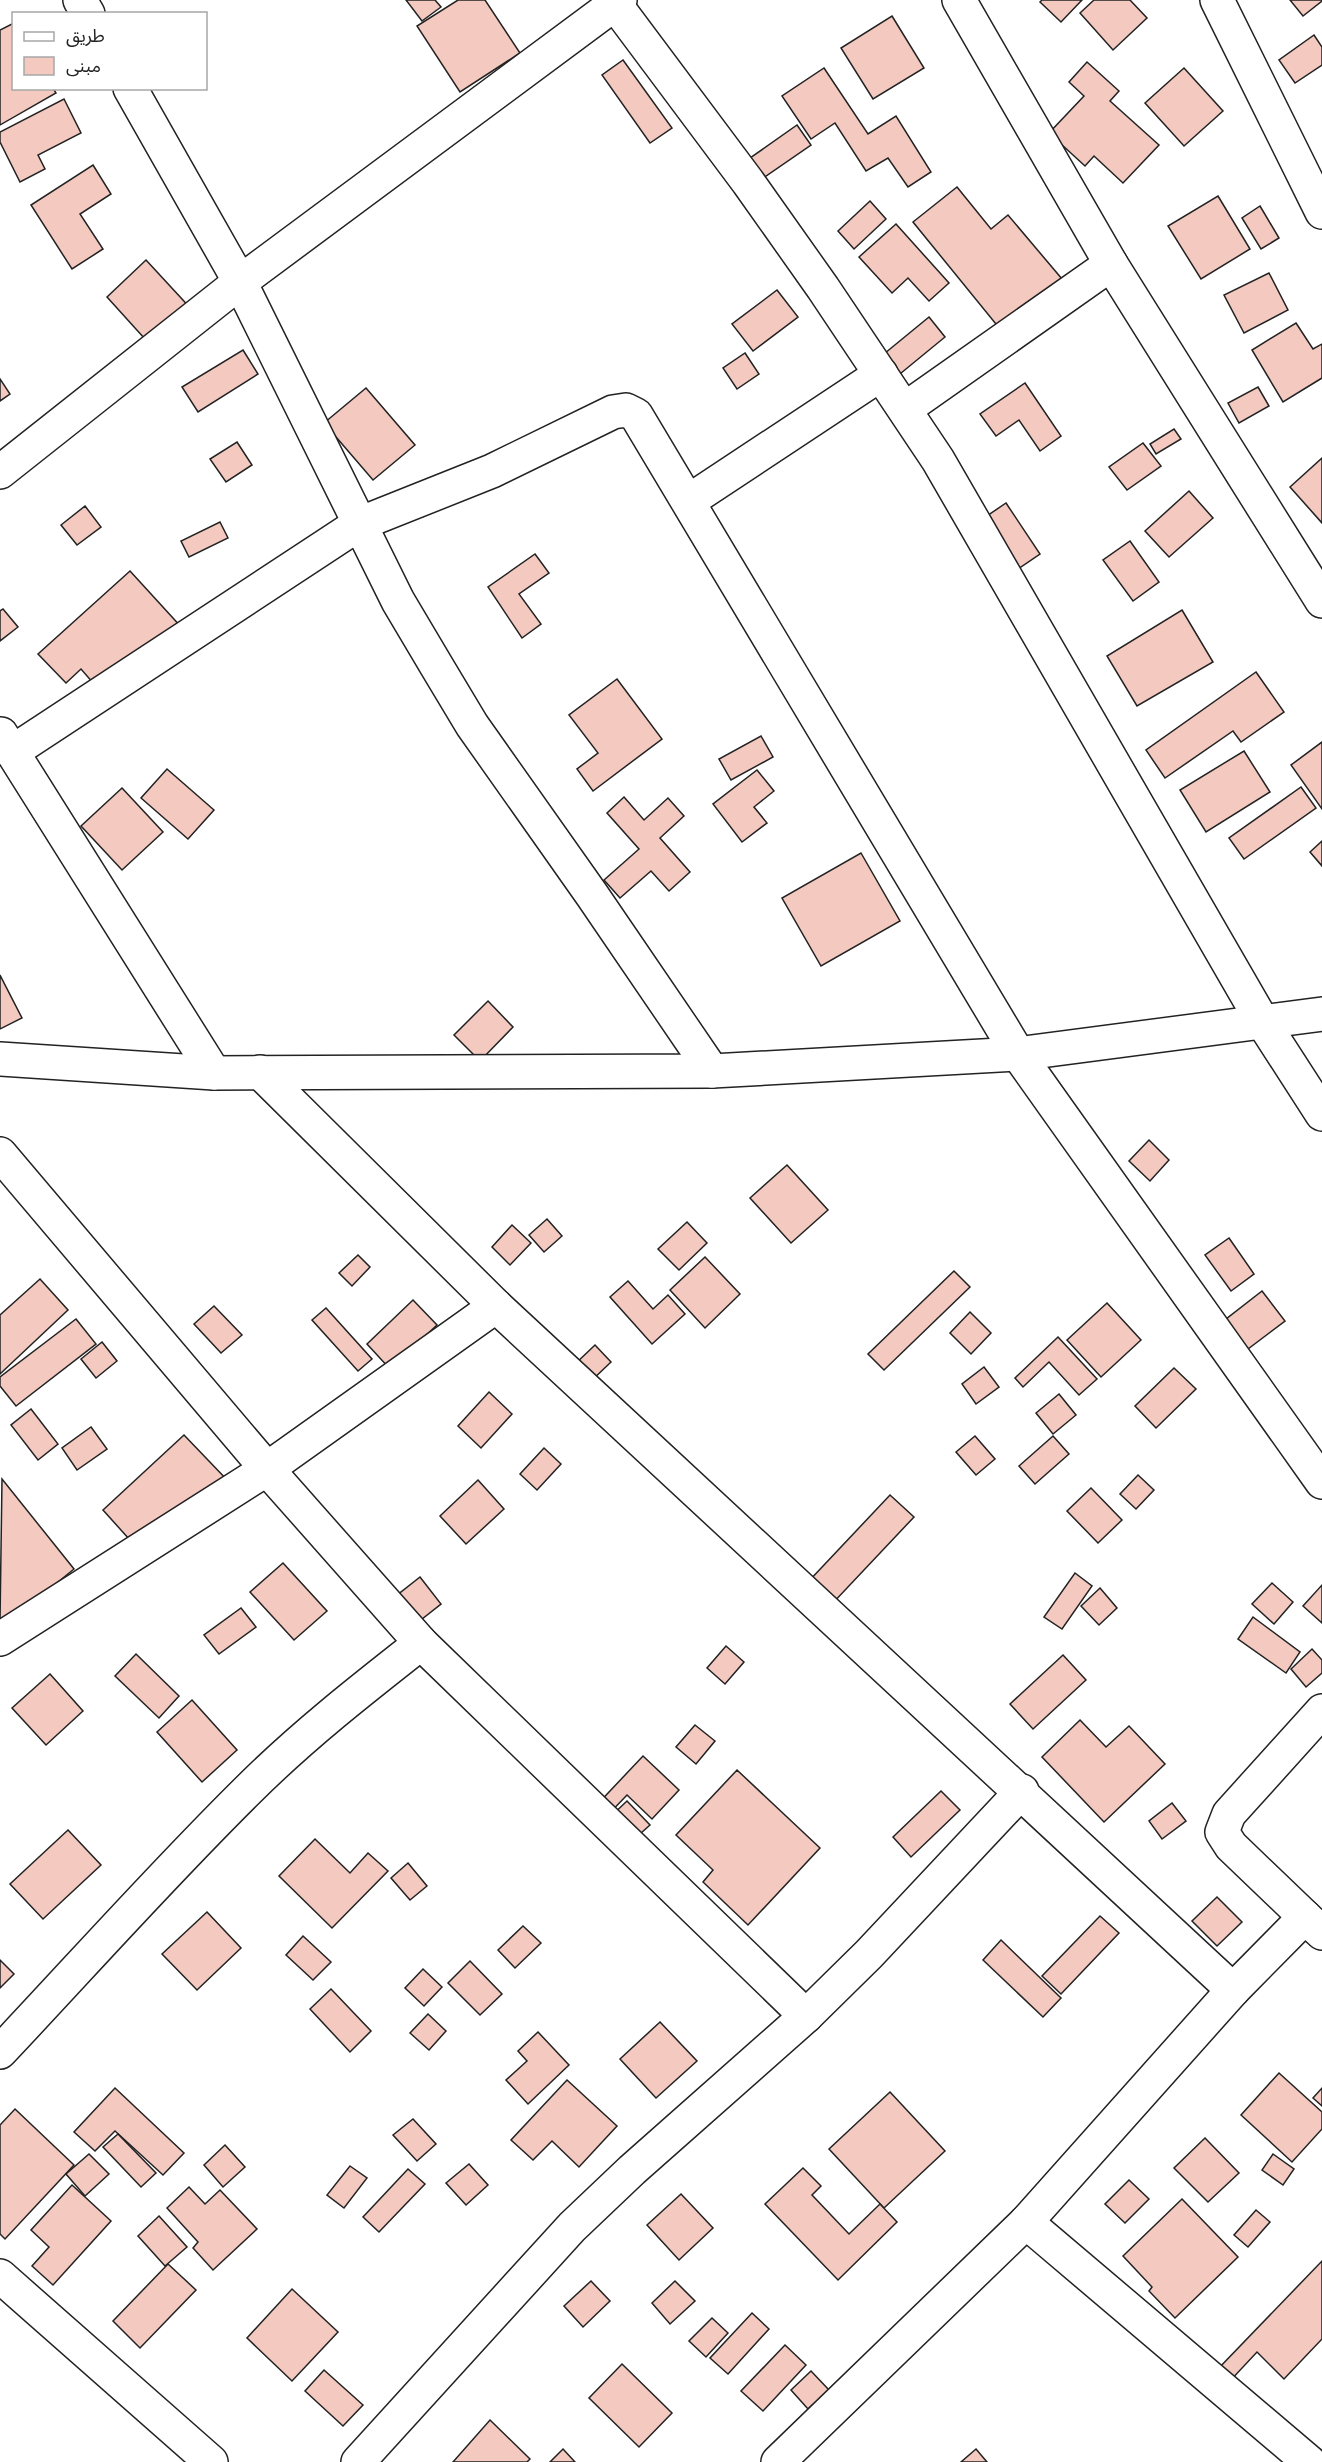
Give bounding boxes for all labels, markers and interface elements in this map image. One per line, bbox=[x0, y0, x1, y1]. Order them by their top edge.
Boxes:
legend bbox=[12, 12, 207, 90]
text: طريق bbox=[66, 25, 105, 47]
text: مبنى bbox=[66, 55, 101, 77]

